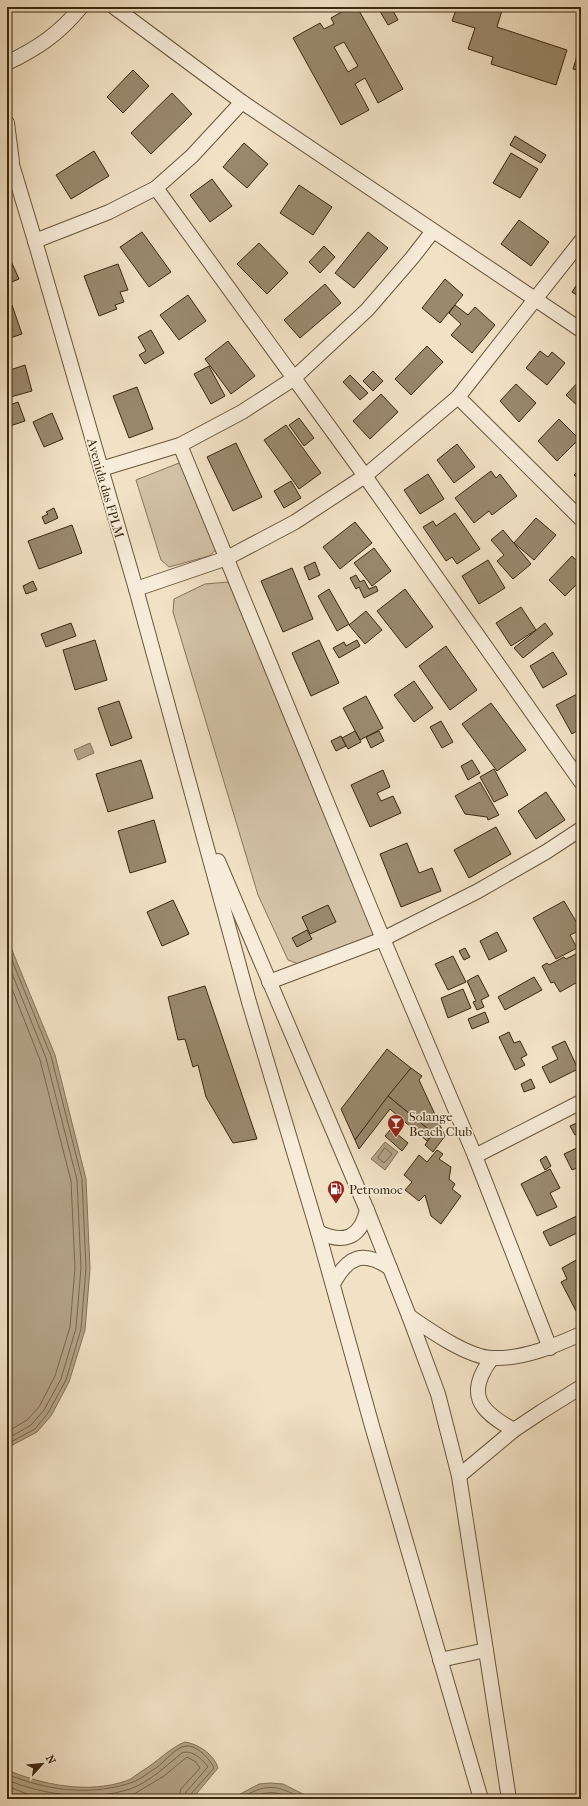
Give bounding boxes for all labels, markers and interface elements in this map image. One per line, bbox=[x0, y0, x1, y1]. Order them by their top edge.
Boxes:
street label: Avenida das FPLM bbox=[84, 436, 127, 540]
place label: Solange Beach Club bbox=[409, 1109, 472, 1139]
bar icon: Solange Beach Club bbox=[386, 1113, 406, 1138]
fuel station icon: Petromoc bbox=[326, 1179, 346, 1204]
place label: Petromoc bbox=[349, 1182, 403, 1197]
north arrow bbox=[22, 1744, 62, 1784]
text: N bbox=[43, 1753, 58, 1767]

